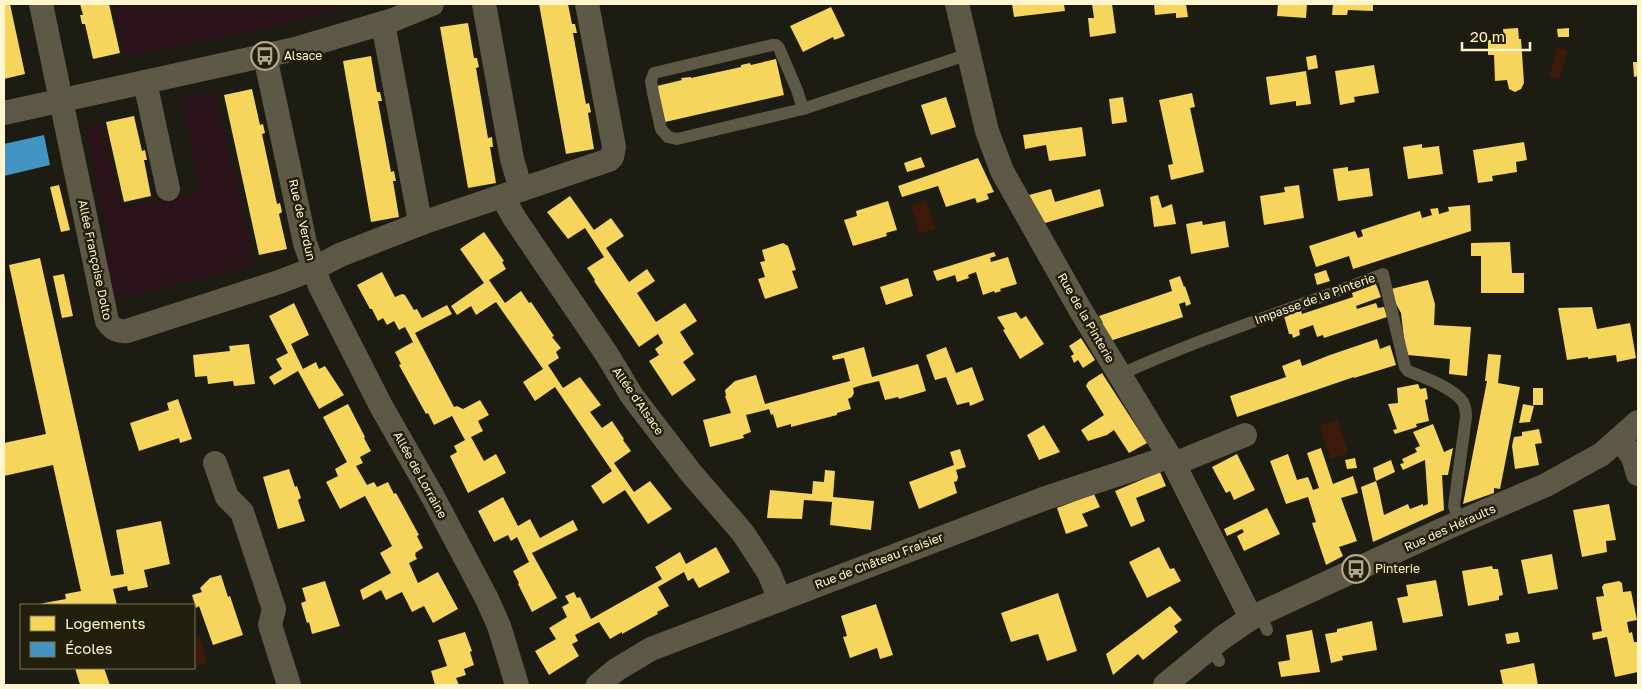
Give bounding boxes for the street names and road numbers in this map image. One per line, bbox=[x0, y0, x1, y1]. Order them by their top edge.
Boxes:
street label: Rue de Verdun bbox=[286, 178, 319, 262]
street label: Allée Françoise Dolto bbox=[75, 198, 116, 321]
street label: Rue de la Pinterie bbox=[1055, 270, 1118, 365]
street label: Impasse de la Pinterie bbox=[1253, 270, 1377, 327]
street label: Allée d'Alsace bbox=[609, 364, 667, 438]
street label: Allée de Lorraine bbox=[390, 429, 451, 521]
street label: Rue des Héraults bbox=[1402, 501, 1498, 554]
street label: Rue de Château Fraisier bbox=[812, 529, 945, 592]

